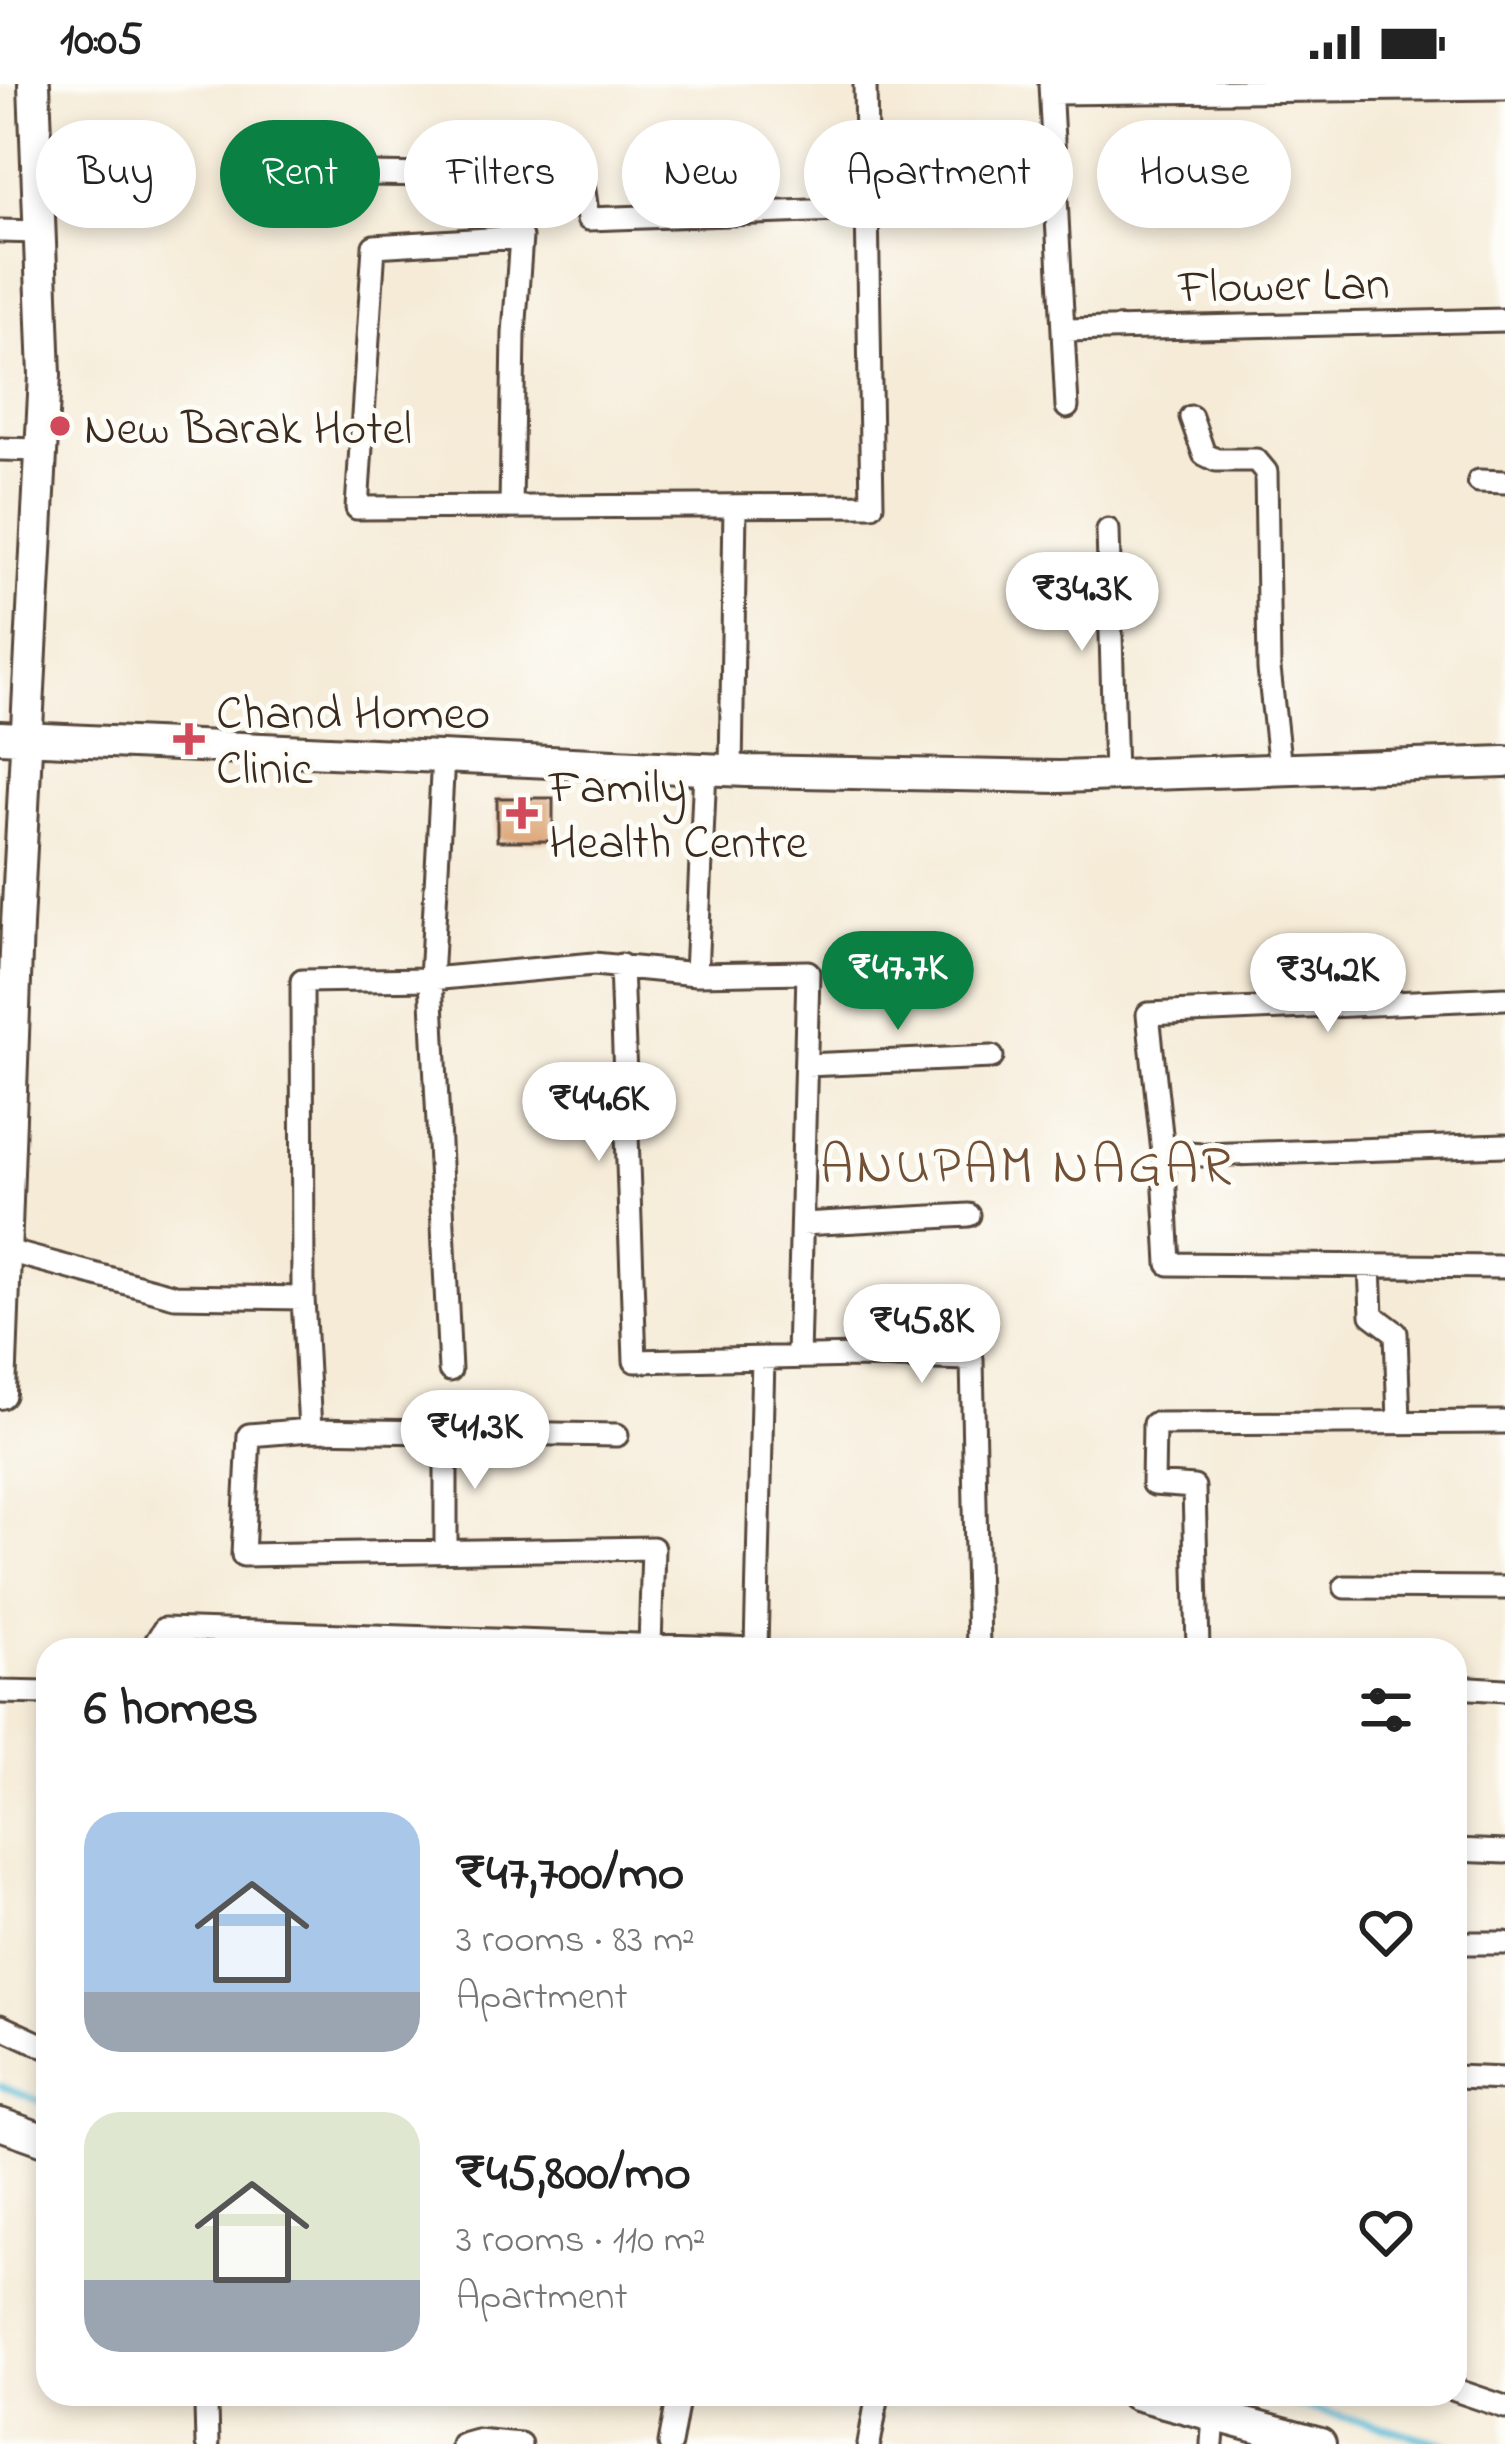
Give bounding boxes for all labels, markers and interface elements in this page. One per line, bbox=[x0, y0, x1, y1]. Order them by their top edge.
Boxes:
text: 10:05 bbox=[60, 9, 143, 75]
chip: Buy bbox=[36, 120, 196, 228]
chip: Rent bbox=[220, 120, 380, 228]
chip: Filters bbox=[404, 120, 598, 228]
chip: New bbox=[622, 120, 780, 228]
chip: Apartment bbox=[804, 120, 1073, 228]
chip: House bbox=[1097, 120, 1291, 228]
street label: Flower Lan bbox=[1177, 251, 1390, 325]
place label: New Barak Hotel bbox=[84, 396, 412, 466]
marker: New Barak Hotel bbox=[47, 413, 73, 439]
pin: ₹34.3K bbox=[984, 552, 1180, 654]
text: ₹34.3K bbox=[1033, 562, 1131, 619]
place label: Chand Homeo Clinic bbox=[216, 681, 490, 806]
marker: Chand Homeo Clinic bbox=[173, 723, 205, 755]
place label: Family Health Centre bbox=[548, 755, 808, 880]
marker: Family Health Centre bbox=[506, 797, 538, 829]
pin: ₹47.7K bbox=[800, 931, 996, 1033]
pin: ₹34.2K bbox=[1230, 933, 1426, 1035]
text: ₹47.7K bbox=[849, 941, 947, 998]
text: ₹34.2K bbox=[1277, 943, 1379, 1000]
pin: ₹44.6K bbox=[501, 1062, 697, 1164]
text: ₹44.6K bbox=[549, 1072, 649, 1129]
district label: ANUPAM NAGAR bbox=[820, 1130, 1234, 1208]
pin: ₹45.8K bbox=[824, 1284, 1020, 1386]
text: ₹45.8K bbox=[870, 1294, 974, 1351]
pin: ₹41.3K bbox=[377, 1390, 573, 1492]
text: ₹41.3K bbox=[428, 1400, 522, 1457]
text: 6 homes bbox=[84, 1673, 258, 1748]
icon: filters bbox=[1353, 1677, 1419, 1743]
text: ₹47,700/mo bbox=[456, 1838, 684, 1913]
icon: home bbox=[180, 1860, 324, 2004]
icon: heart bbox=[1353, 1899, 1419, 1965]
text: 3 rooms · 83 m² bbox=[456, 1913, 695, 1970]
text: Apartment bbox=[456, 1970, 628, 2027]
text: ₹45,800/mo bbox=[456, 2138, 691, 2213]
icon: home bbox=[180, 2160, 324, 2304]
icon: heart bbox=[1353, 2199, 1419, 2265]
text: 3 rooms · 110 m² bbox=[456, 2213, 706, 2270]
text: Apartment bbox=[456, 2270, 628, 2327]

